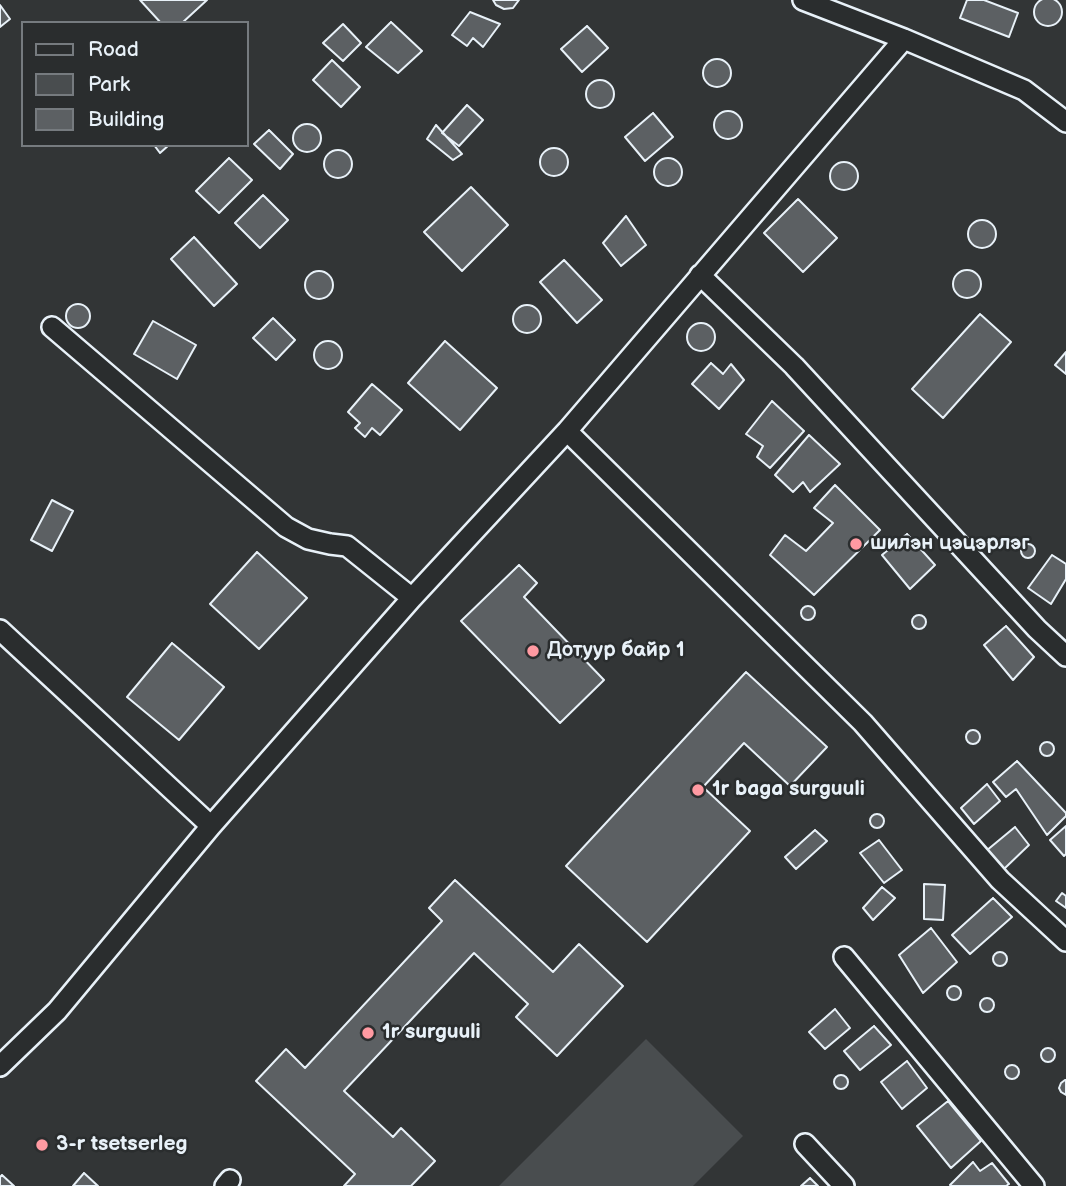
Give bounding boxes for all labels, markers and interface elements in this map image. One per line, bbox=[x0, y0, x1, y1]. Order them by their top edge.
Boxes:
legend bbox=[21, 21, 248, 147]
text: Road bbox=[88, 37, 139, 62]
text: Park bbox=[88, 72, 130, 97]
text: Building bbox=[88, 107, 164, 132]
place label: шилэн цэцэрлэг bbox=[870, 531, 1030, 557]
marker: шилэн цэцэрлэг bbox=[848, 536, 864, 552]
place label: Дотуур байр 1 bbox=[547, 638, 685, 664]
marker: Дотуур байр 1 bbox=[525, 643, 541, 659]
place label: 1r baga surguuli bbox=[712, 777, 865, 803]
marker: 1r baga surguuli bbox=[690, 782, 706, 798]
place label: 1r surguuli bbox=[382, 1020, 481, 1046]
marker: 1r surguuli bbox=[360, 1025, 376, 1041]
place label: 3-r tsetserleg bbox=[56, 1132, 187, 1158]
marker: 3-r tsetserleg bbox=[34, 1137, 50, 1153]

